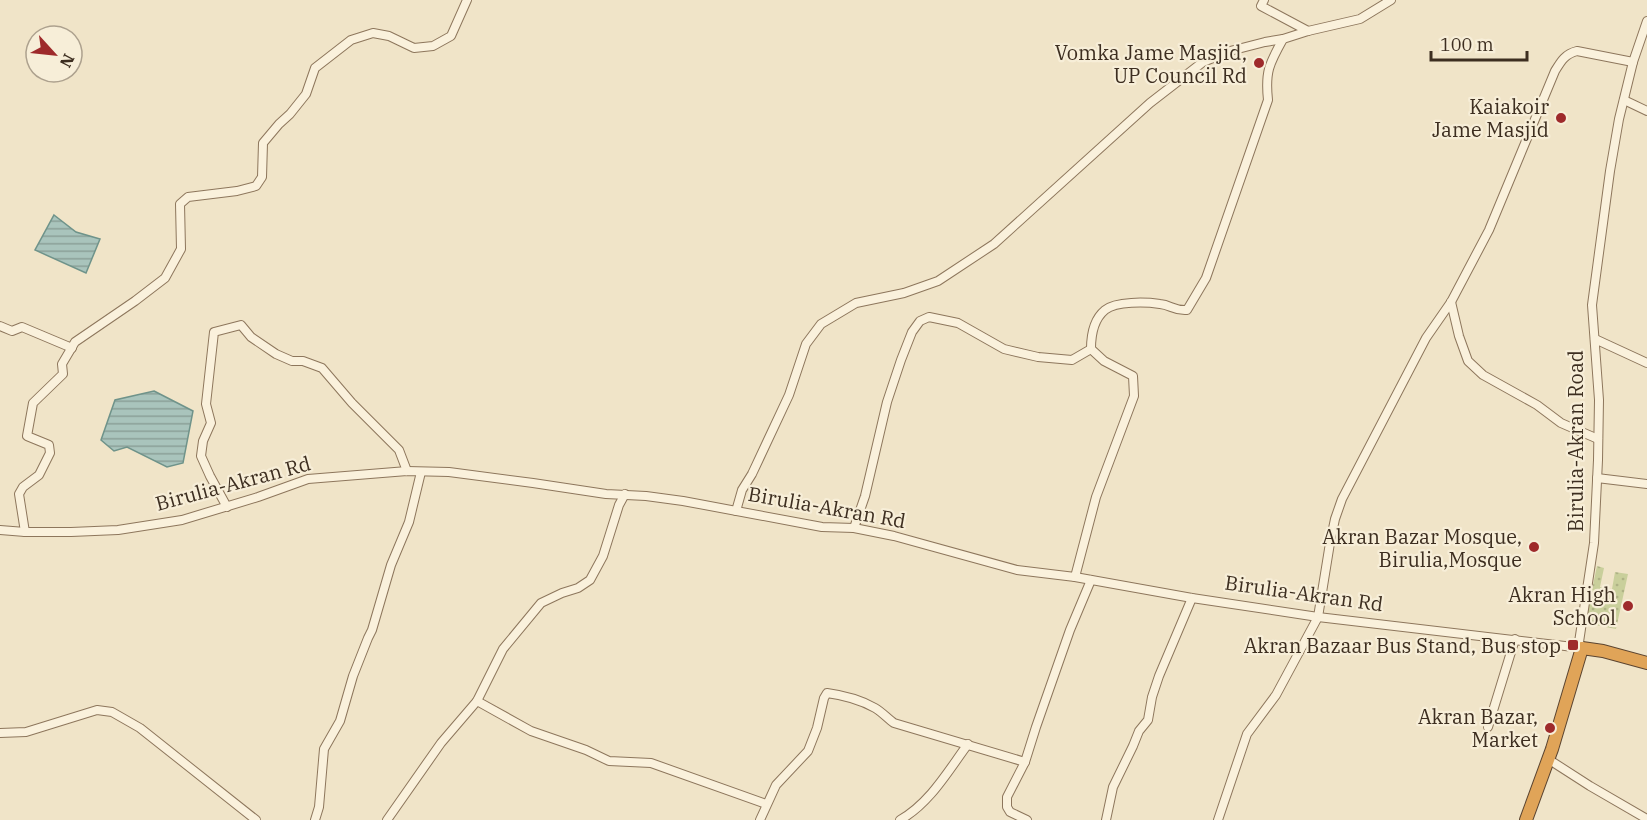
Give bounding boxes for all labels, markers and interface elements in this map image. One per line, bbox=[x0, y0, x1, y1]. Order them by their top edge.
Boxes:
north arrow bbox=[24, 24, 84, 84]
scale bar bbox=[1431, 24, 1527, 62]
text: 100 m bbox=[1440, 33, 1494, 56]
place label: Vomka Jame Masjid, UP Council Rd bbox=[1055, 39, 1247, 89]
text: N bbox=[56, 51, 79, 71]
marker: Vomka Jame Masjid, UP Council Rd bbox=[1252, 56, 1266, 70]
place label: Kaiakoir Jame Masjid bbox=[1432, 93, 1549, 143]
marker: Kaiakoir Jame Masjid bbox=[1554, 111, 1568, 125]
street label: Birulia-Akran Road bbox=[1562, 350, 1589, 532]
street label: Birulia-Akran Rd bbox=[152, 449, 314, 517]
street label: Birulia-Akran Rd bbox=[746, 480, 908, 534]
place label: Akran Bazar Mosque, Birulia,Mosque bbox=[1322, 523, 1522, 573]
marker: Akran Bazar Mosque, Birulia,Mosque bbox=[1527, 540, 1541, 554]
street label: Birulia-Akran Rd bbox=[1223, 569, 1385, 617]
place label: Akran High School bbox=[1508, 581, 1616, 631]
marker: Akran High School bbox=[1621, 599, 1635, 613]
place label: Akran Bazaar Bus Stand, Bus stop bbox=[1244, 632, 1561, 659]
marker: Akran Bazaar Bus Stand, Bus stop bbox=[1566, 638, 1580, 652]
place label: Akran Bazar, Market bbox=[1418, 703, 1538, 753]
marker: Akran Bazar, Market bbox=[1543, 721, 1557, 735]

